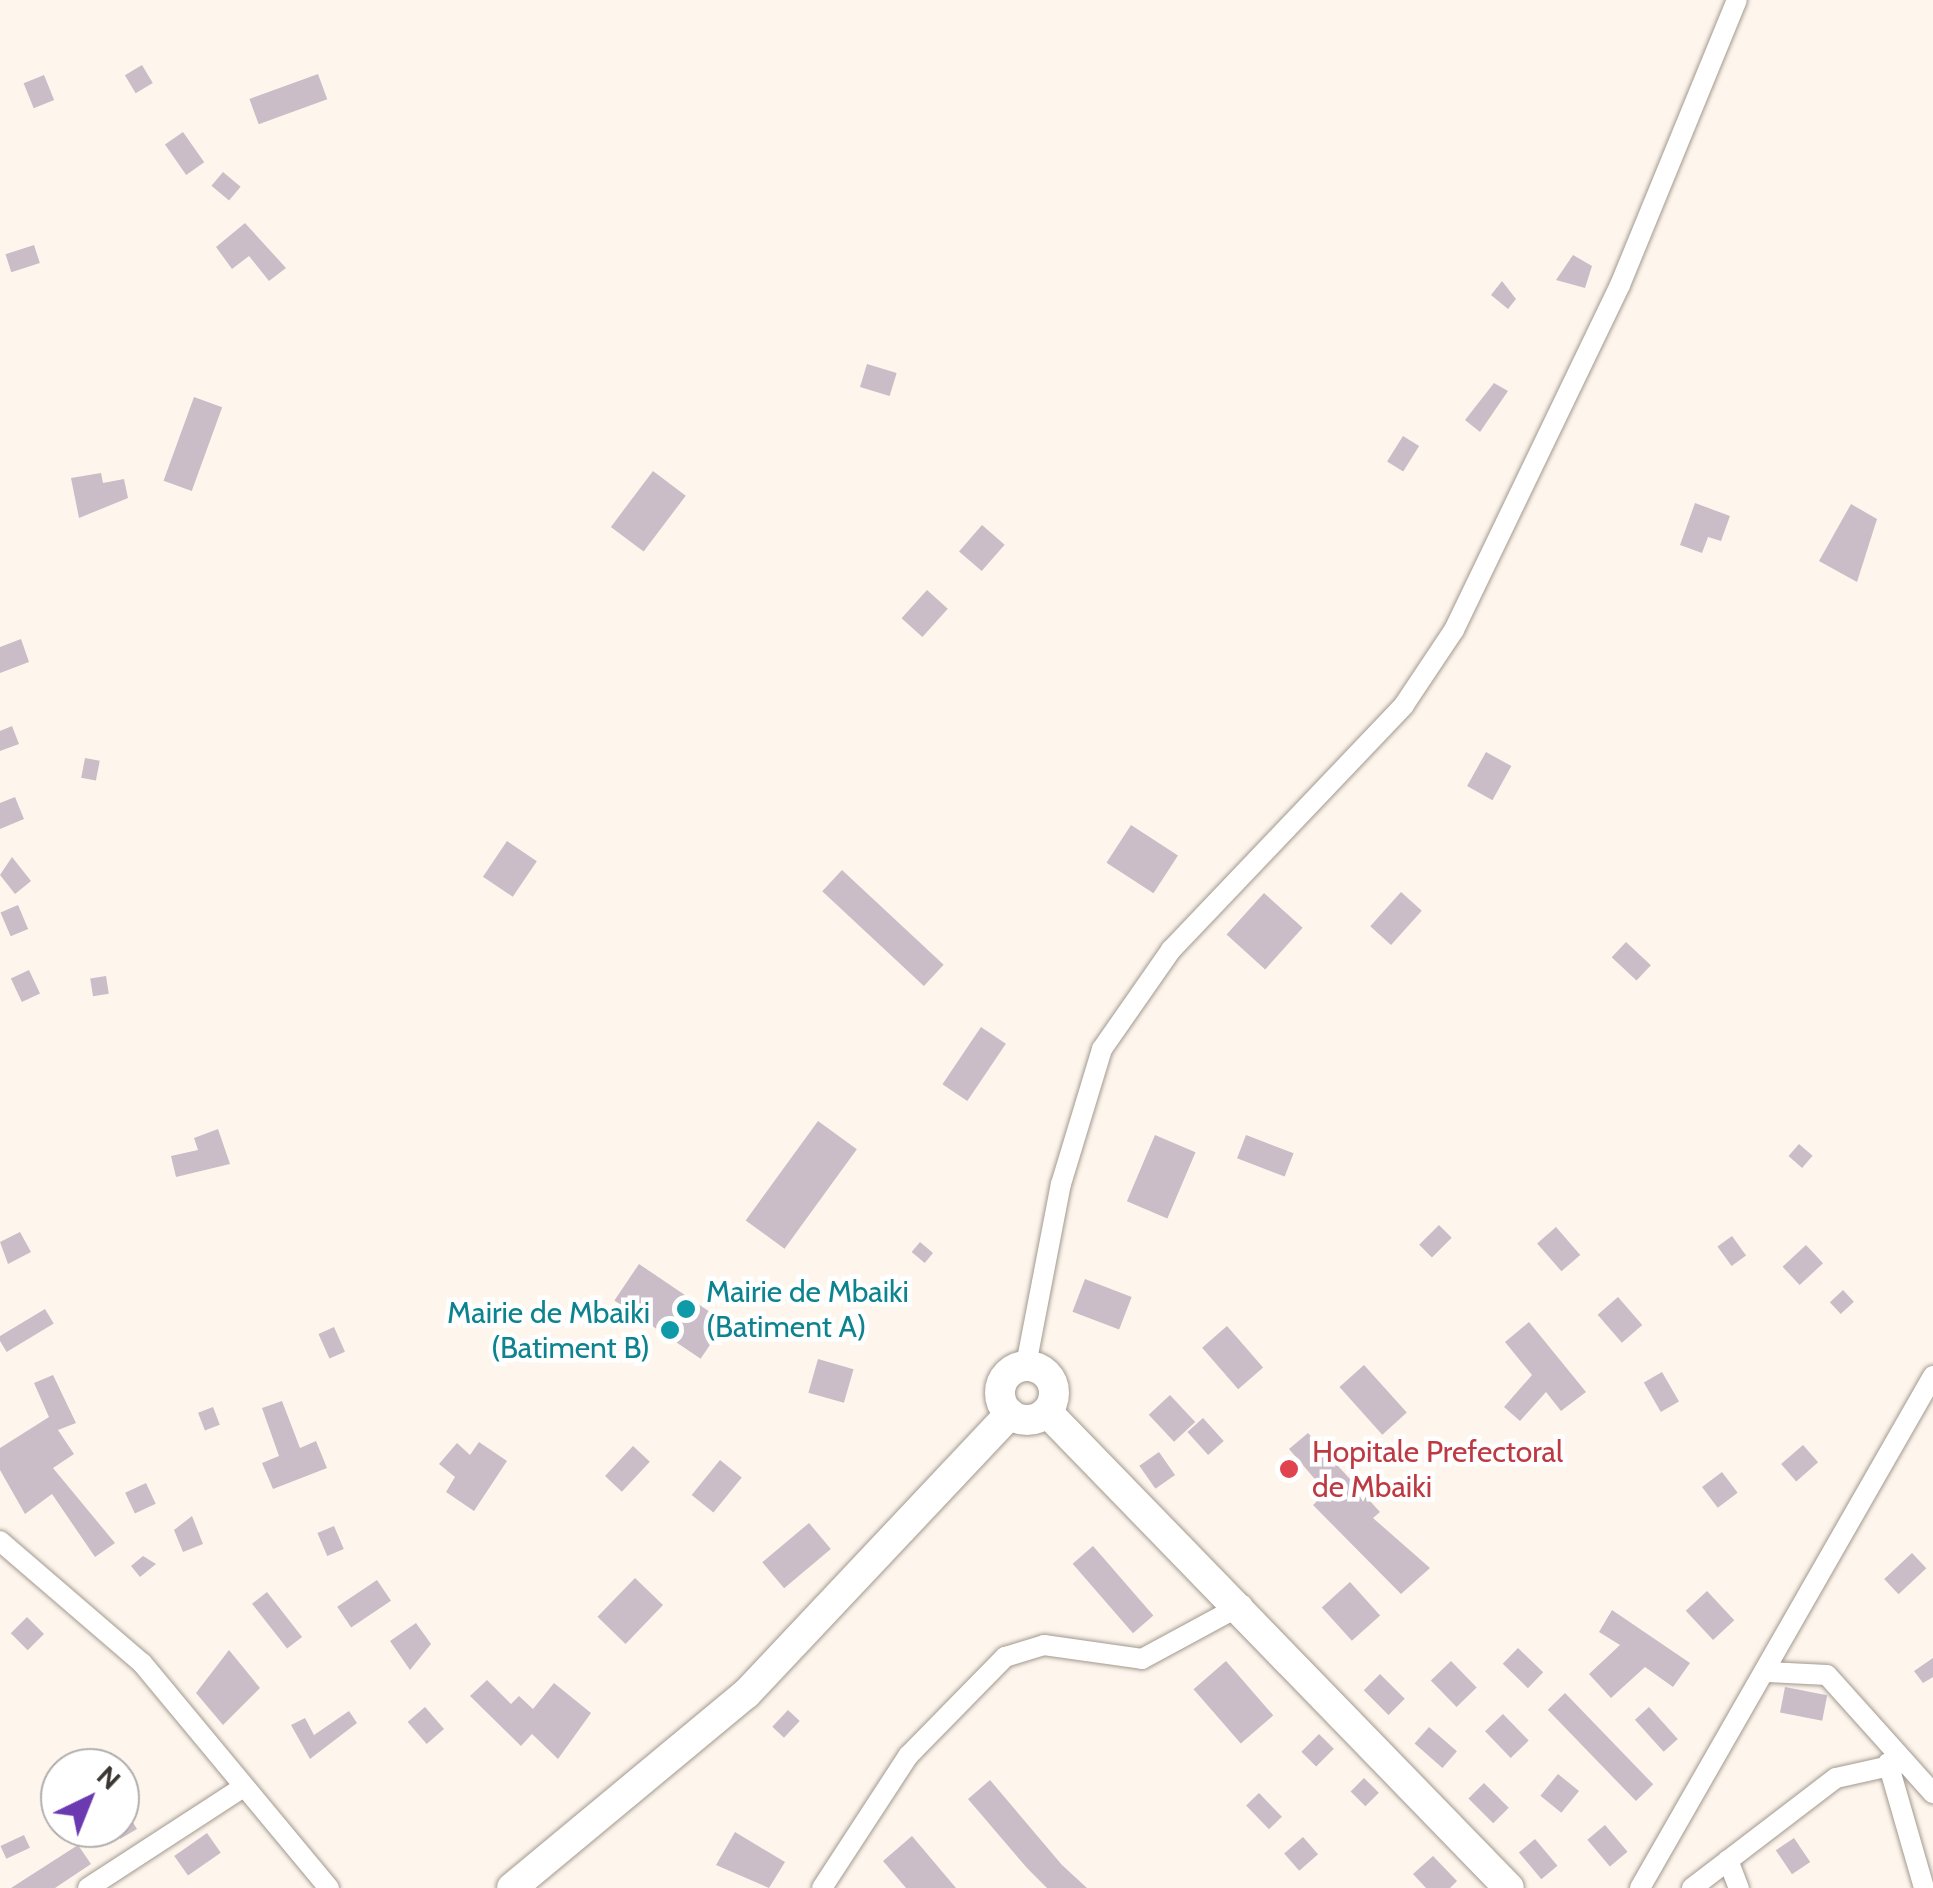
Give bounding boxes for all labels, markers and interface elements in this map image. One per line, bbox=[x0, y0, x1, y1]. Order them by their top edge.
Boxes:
place label: Mairie de Mbaiki (Batiment A) bbox=[706, 1274, 909, 1344]
place label: Mairie de Mbaiki (Batiment B) bbox=[447, 1295, 650, 1366]
marker: Mairie de Mbaiki (Batiment A) bbox=[675, 1298, 697, 1320]
marker: Mairie de Mbaiki (Batiment B) bbox=[659, 1319, 681, 1341]
place label: Hopitale Prefectoral de Mbaiki bbox=[1312, 1434, 1563, 1504]
marker: Hopitale Prefectoral de Mbaiki bbox=[1276, 1456, 1302, 1482]
north arrow bbox=[40, 1748, 140, 1848]
text: N bbox=[90, 1758, 128, 1797]

